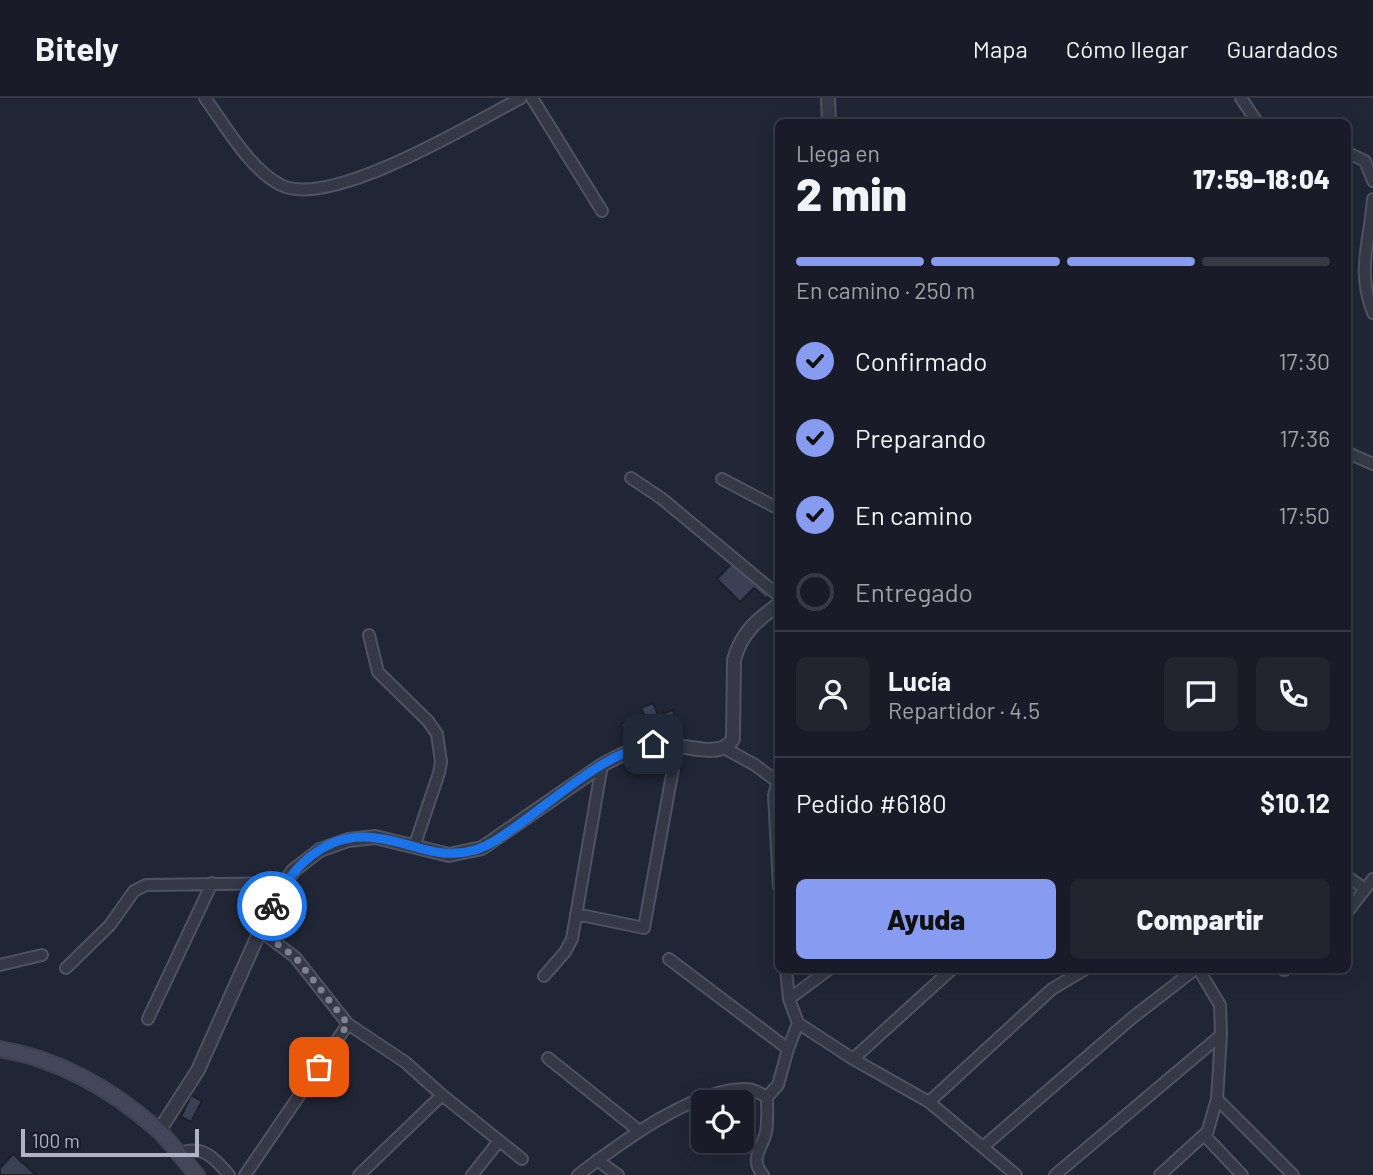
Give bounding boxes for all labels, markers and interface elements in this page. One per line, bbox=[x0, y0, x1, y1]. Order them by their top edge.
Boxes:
text: Bitely bbox=[35, 28, 119, 68]
text: Mapa bbox=[973, 34, 1028, 63]
text: Cómo llegar bbox=[1066, 34, 1188, 63]
text: Guardados bbox=[1226, 34, 1338, 63]
text: Llega en bbox=[796, 139, 880, 167]
text: 17:59–18:04 bbox=[1193, 163, 1330, 194]
text: 2 min bbox=[796, 165, 907, 220]
text: En camino · 250 m bbox=[796, 276, 975, 304]
icon: check bbox=[796, 342, 834, 380]
text: Confirmado bbox=[855, 345, 987, 376]
text: 17:30 bbox=[1278, 347, 1330, 375]
icon: check bbox=[796, 419, 834, 457]
text: Preparando bbox=[855, 422, 986, 453]
text: 17:36 bbox=[1280, 424, 1330, 452]
icon: check bbox=[796, 496, 834, 534]
text: En camino bbox=[855, 499, 973, 530]
text: 17:50 bbox=[1278, 501, 1330, 529]
text: Entregado bbox=[855, 576, 973, 607]
button: person bbox=[796, 657, 870, 731]
button: chat bbox=[1164, 657, 1238, 731]
button: phone bbox=[1256, 657, 1330, 731]
text: Lucía bbox=[888, 665, 951, 696]
text: Repartidor · 4.5 bbox=[888, 696, 1040, 724]
pin bbox=[623, 714, 683, 774]
icon: home bbox=[634, 725, 672, 763]
text: Pedido #6180 bbox=[796, 787, 947, 818]
text: $10.12 bbox=[1260, 787, 1330, 818]
courier bbox=[237, 871, 307, 941]
button: Ayuda bbox=[796, 879, 1056, 959]
button: Compartir bbox=[1070, 879, 1330, 959]
icon: bike bbox=[253, 887, 291, 925]
pin bbox=[289, 1037, 349, 1097]
icon: bag bbox=[300, 1048, 338, 1086]
map controls bbox=[691, 1090, 754, 1153]
button: locate bbox=[691, 1090, 754, 1153]
scale bar bbox=[21, 1126, 200, 1158]
text: 100 m bbox=[32, 1129, 80, 1152]

